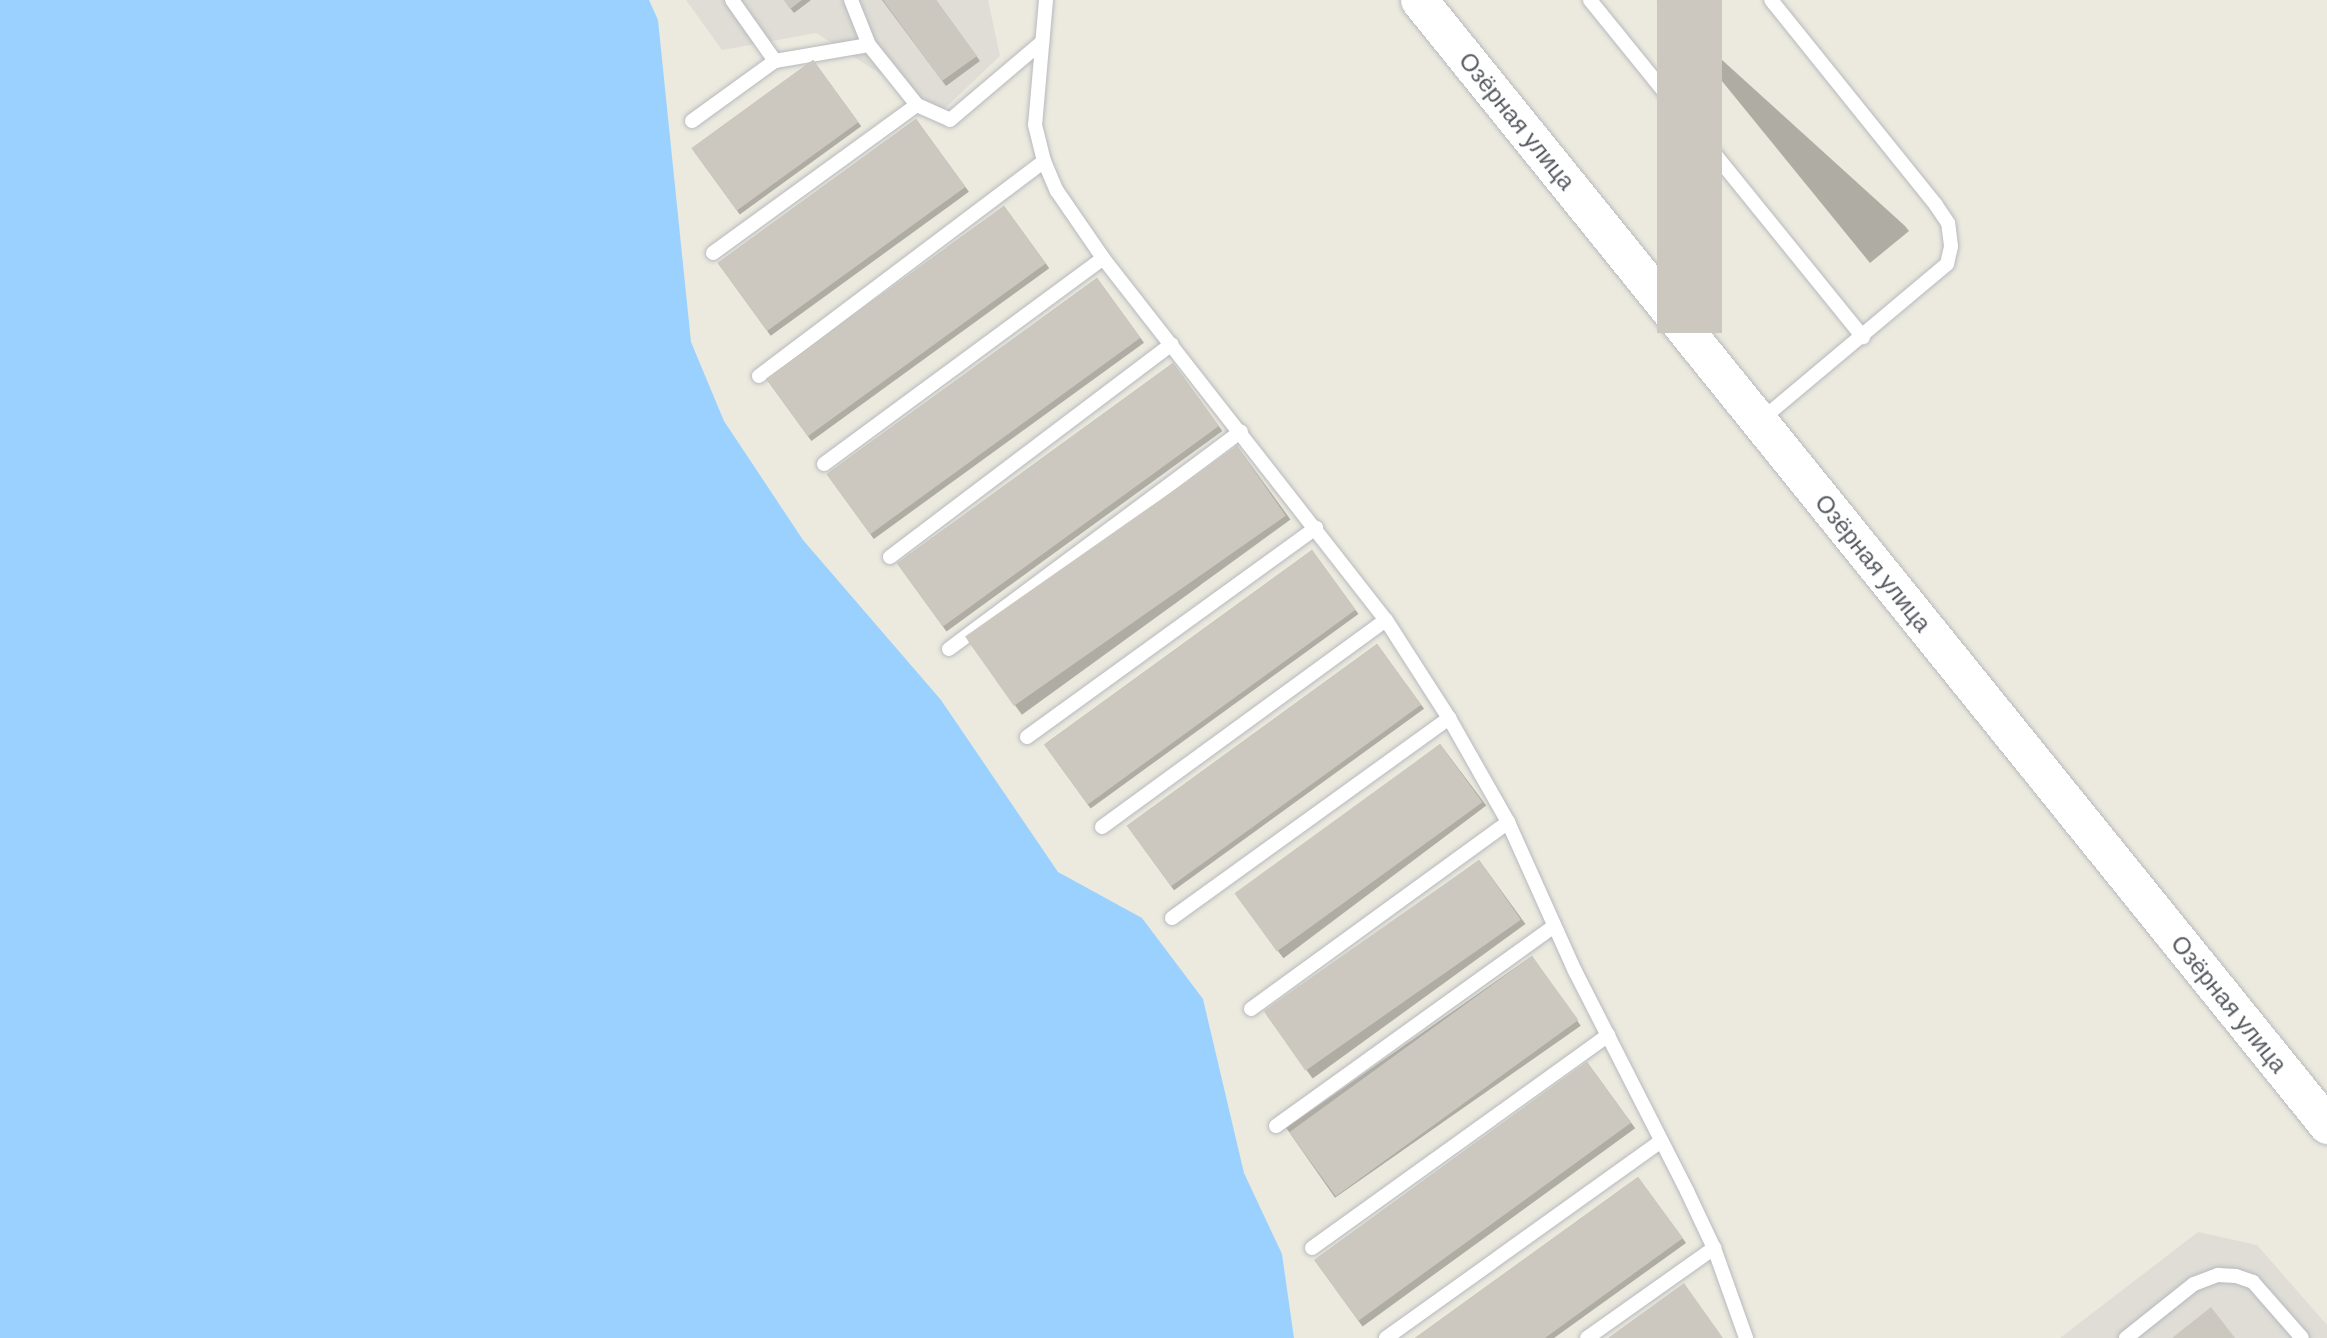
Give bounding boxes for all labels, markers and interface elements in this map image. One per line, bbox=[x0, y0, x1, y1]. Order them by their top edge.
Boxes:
street label: Озёрная улица bbox=[1453, 47, 1581, 195]
street label: Озёрная улица bbox=[1809, 489, 1937, 637]
street label: Озёрная улица bbox=[2165, 930, 2293, 1078]

